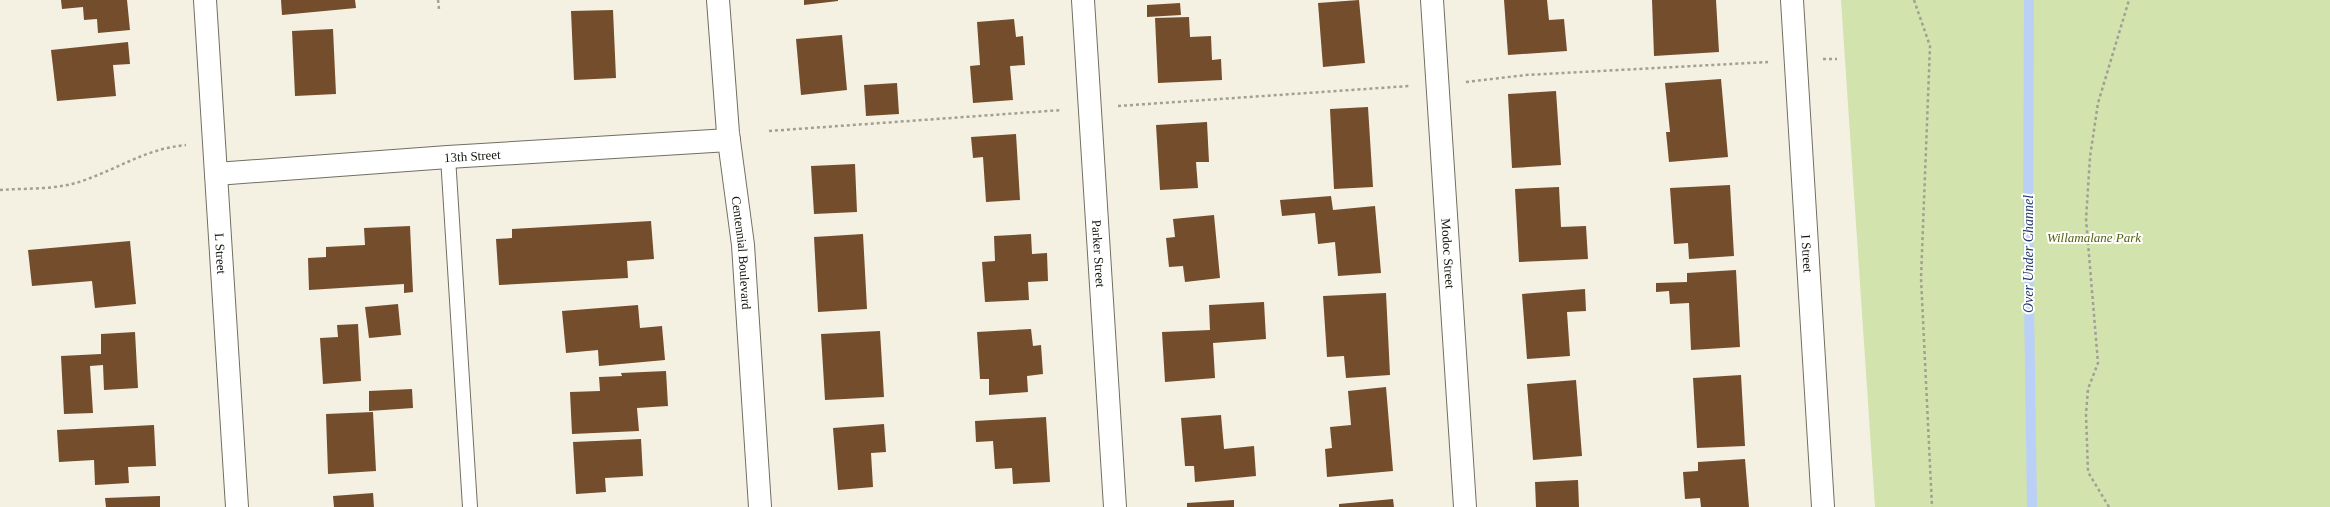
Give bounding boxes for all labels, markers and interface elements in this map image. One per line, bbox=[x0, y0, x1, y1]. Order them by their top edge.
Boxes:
street label: 13th Street bbox=[443, 147, 502, 165]
street label: Centennial Boulevard bbox=[729, 195, 754, 310]
water label: Over Under Channel bbox=[2021, 195, 2036, 313]
street label: Modoc Street bbox=[1438, 218, 1458, 290]
street label: Parker Street bbox=[1089, 219, 1108, 288]
park label: Willamalane Park bbox=[2047, 230, 2141, 245]
street label: L Street bbox=[212, 233, 229, 275]
street label: I Street bbox=[1798, 234, 1816, 273]

